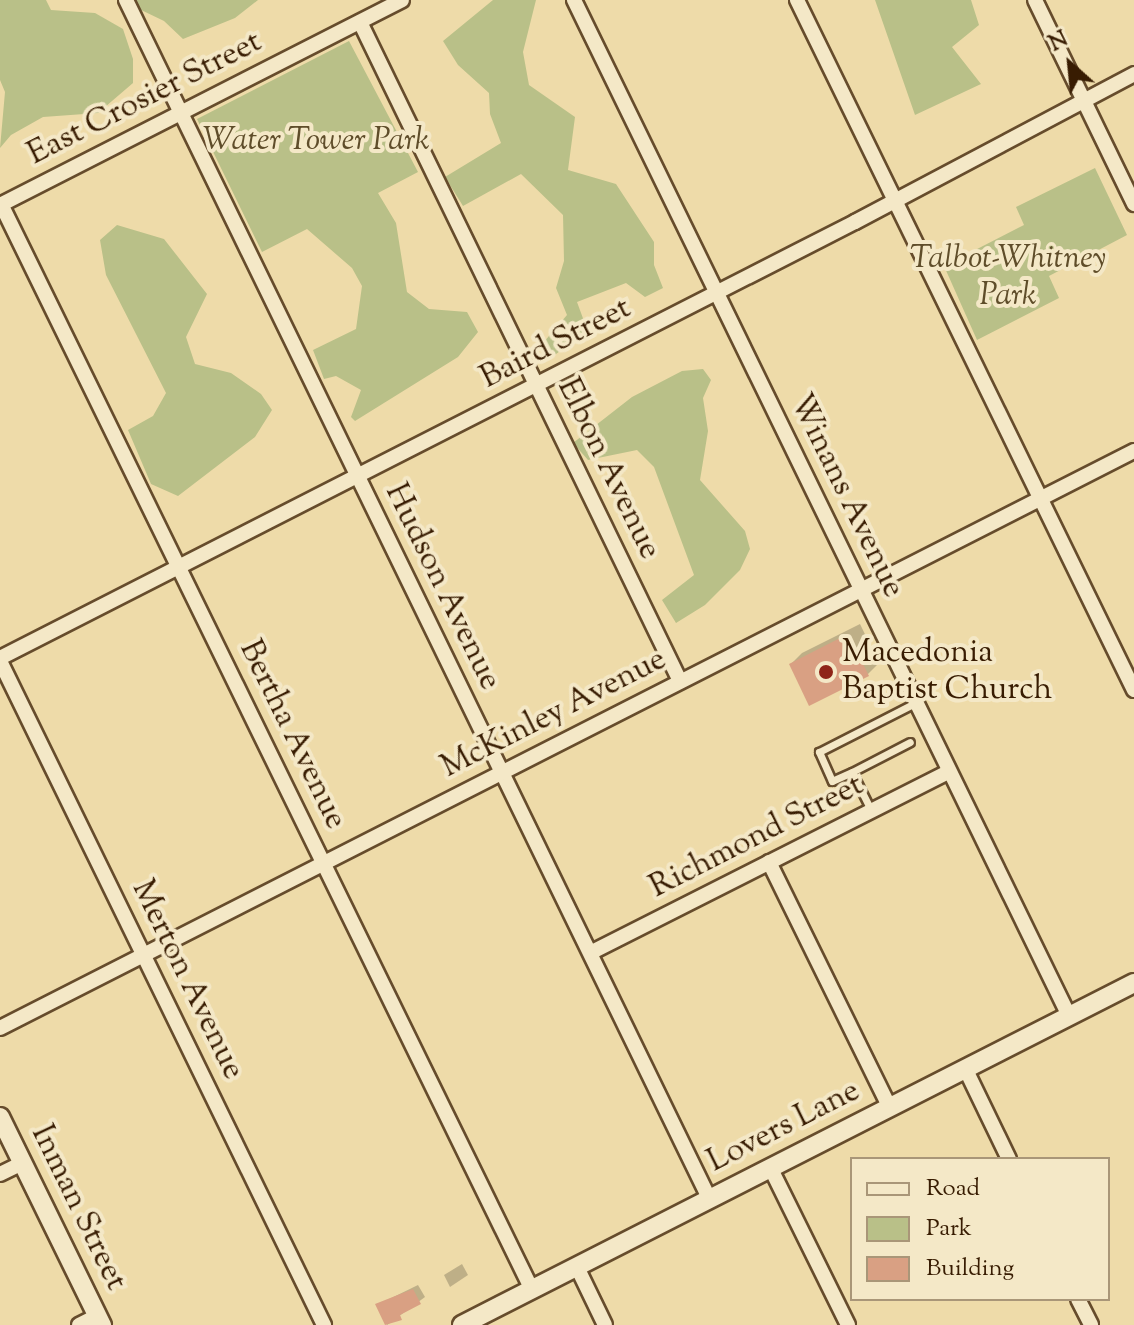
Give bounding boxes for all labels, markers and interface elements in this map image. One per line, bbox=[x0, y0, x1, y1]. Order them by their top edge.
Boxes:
street label: East Crosier Street bbox=[22, 24, 268, 174]
north arrow bbox=[1030, 24, 1110, 104]
text: N bbox=[1044, 24, 1074, 61]
park label: Water Tower Park bbox=[203, 122, 429, 160]
park label: Talbot-Whitney Park bbox=[910, 241, 1106, 316]
street label: Baird Street bbox=[475, 290, 637, 398]
street label: Elbon Avenue bbox=[548, 372, 668, 566]
street label: Winans Avenue bbox=[780, 388, 912, 604]
street label: Hudson Avenue bbox=[376, 478, 508, 696]
street label: Bertha Avenue bbox=[230, 634, 354, 836]
place label: Macedonia Baptist Church bbox=[842, 635, 1052, 710]
street label: McKinley Avenue bbox=[435, 641, 673, 787]
marker: Macedonia Baptist Church bbox=[817, 663, 835, 681]
street label: Richmond Street bbox=[644, 767, 870, 907]
street label: Merton Avenue bbox=[122, 874, 252, 1086]
street label: Lovers Lane bbox=[702, 1072, 866, 1182]
street label: Inman Street bbox=[22, 1119, 134, 1297]
legend bbox=[850, 1157, 1110, 1301]
text: Road bbox=[926, 1172, 980, 1206]
text: Park bbox=[926, 1212, 972, 1246]
text: Building bbox=[926, 1252, 1014, 1286]

